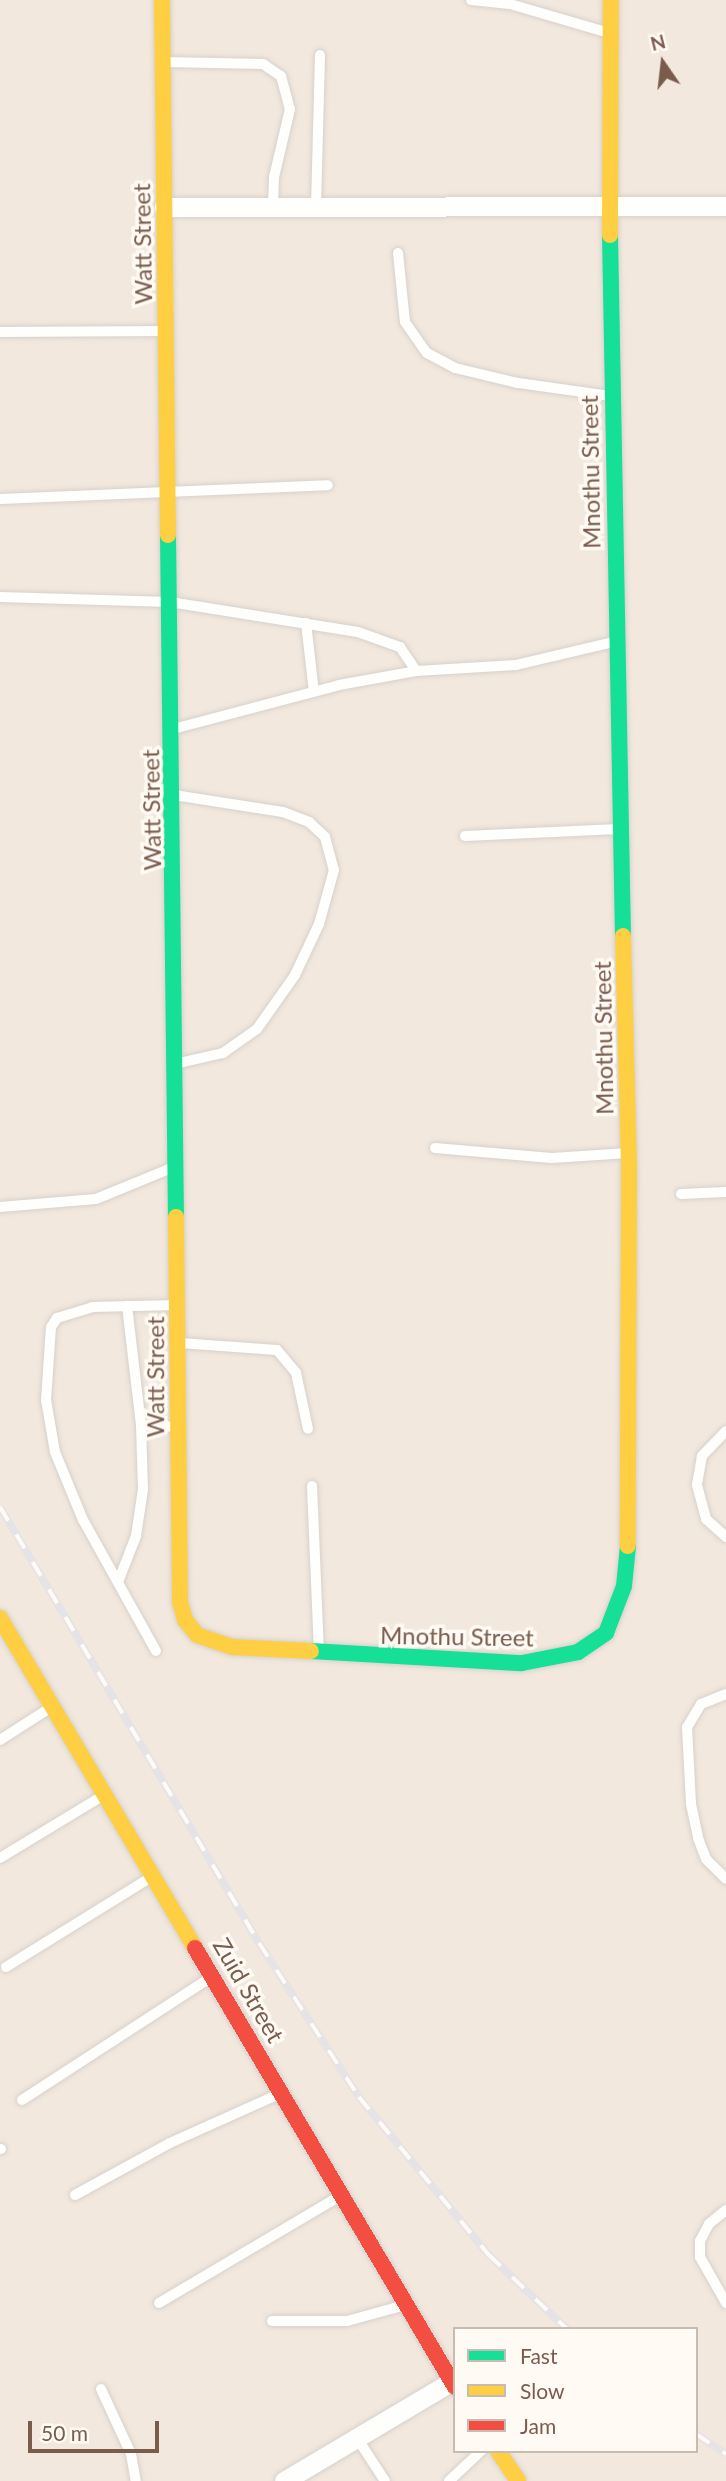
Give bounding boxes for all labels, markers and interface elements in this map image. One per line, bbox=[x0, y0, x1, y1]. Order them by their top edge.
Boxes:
north arrow bbox=[628, 28, 698, 98]
text: N bbox=[648, 29, 668, 55]
street label: Watt Street bbox=[127, 183, 157, 305]
street label: Mnothu Street bbox=[574, 395, 606, 549]
street label: Watt Street bbox=[136, 749, 166, 871]
street label: Mnothu Street bbox=[587, 961, 619, 1115]
street label: Watt Street bbox=[141, 1317, 169, 1437]
street label: Mnothu Street bbox=[380, 1620, 534, 1652]
street label: Zuid Street bbox=[208, 1933, 290, 2047]
legend bbox=[453, 2327, 698, 2453]
text: Fast bbox=[520, 2343, 557, 2368]
text: Slow bbox=[520, 2378, 564, 2403]
scale bar bbox=[32, 2408, 163, 2452]
text: Jam bbox=[520, 2413, 556, 2438]
text: 50 m bbox=[41, 2420, 88, 2445]

